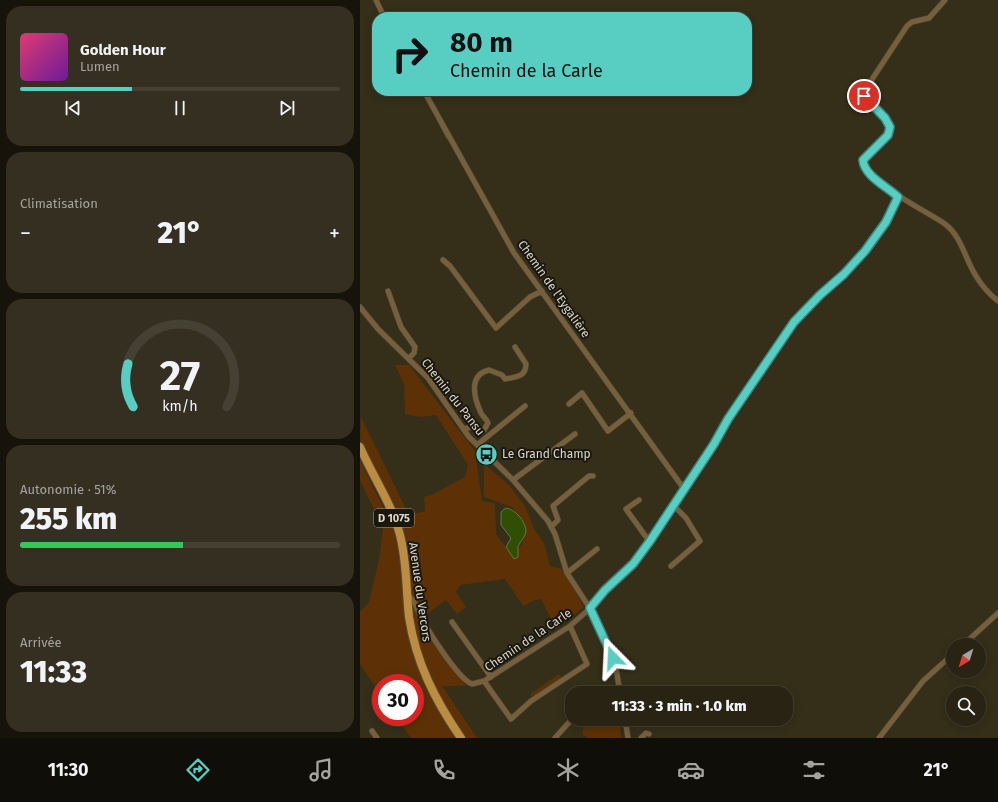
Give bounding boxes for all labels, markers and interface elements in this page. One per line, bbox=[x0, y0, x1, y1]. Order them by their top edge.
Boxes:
text: 80 m bbox=[450, 26, 513, 59]
icon: right bbox=[384, 28, 436, 80]
text: Golden Hour bbox=[80, 41, 166, 59]
text: Lumen bbox=[80, 59, 120, 74]
text: Chemin de la Carle bbox=[450, 60, 603, 82]
pin bbox=[847, 79, 881, 113]
icon: arrive bbox=[853, 85, 875, 107]
icon: previous bbox=[62, 97, 84, 119]
icon: pause bbox=[169, 97, 191, 119]
icon: next bbox=[276, 97, 298, 119]
text: Climatisation bbox=[20, 196, 98, 211]
text: 21° bbox=[158, 215, 202, 251]
text: − bbox=[20, 220, 31, 247]
text: + bbox=[329, 220, 340, 247]
street label: Chemin de l'Eygalière bbox=[515, 238, 593, 340]
text: 27 bbox=[160, 351, 200, 401]
street label: Chemin du Pansu bbox=[419, 356, 487, 438]
text: km/h bbox=[162, 398, 198, 415]
bus stop icon: Le Grand Champ bbox=[474, 441, 500, 467]
place label: Le Grand Champ bbox=[502, 447, 591, 461]
text: Autonomie · 51% bbox=[20, 482, 116, 497]
text: 255 km bbox=[20, 501, 117, 537]
road number: D 1075 bbox=[374, 509, 414, 527]
street label: Avenue du Vercors bbox=[406, 541, 434, 643]
street label: Chemin de la Carle bbox=[482, 606, 574, 674]
text: Arrivée bbox=[20, 635, 62, 650]
position arrow bbox=[592, 637, 634, 679]
north arrow bbox=[946, 638, 986, 678]
map controls bbox=[946, 638, 986, 726]
text: 11:33 bbox=[20, 654, 87, 690]
speed limit sign: 30 bbox=[372, 674, 424, 726]
button: search bbox=[946, 686, 986, 726]
text: 11:33 · 3 min · 1.0 km bbox=[611, 697, 747, 715]
icon: directions bbox=[184, 756, 212, 784]
icon: music bbox=[307, 756, 335, 784]
icon: phone bbox=[430, 756, 458, 784]
icon: climate bbox=[554, 756, 582, 784]
icon: car bbox=[677, 756, 705, 784]
icon: filters bbox=[800, 756, 828, 784]
text: 11:30 bbox=[48, 759, 89, 781]
text: 21° bbox=[924, 759, 950, 781]

